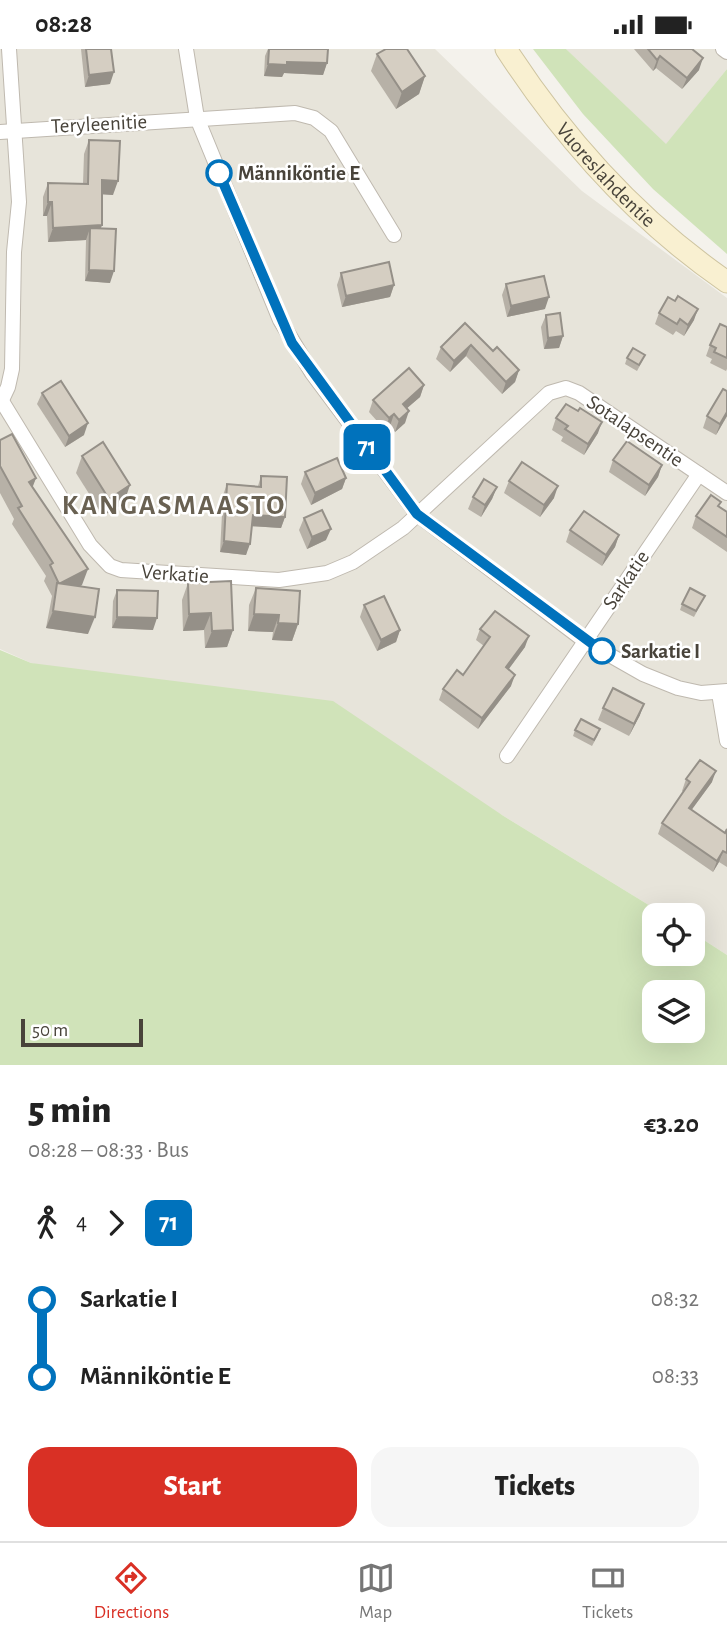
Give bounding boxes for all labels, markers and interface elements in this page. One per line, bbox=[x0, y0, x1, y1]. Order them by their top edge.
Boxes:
text: 08:28 bbox=[35, 11, 92, 37]
street label: Teryleenitie bbox=[50, 111, 148, 137]
street label: Vuoreslahdentie bbox=[552, 119, 660, 231]
marker: Männiköntie E bbox=[206, 160, 232, 186]
place label: Männiköntie E bbox=[238, 163, 360, 184]
street label: Sotalapsentie bbox=[583, 391, 687, 471]
line badge: 71 bbox=[336, 424, 398, 470]
text: 71 bbox=[357, 435, 377, 459]
district label: KANGASMAASTO bbox=[62, 492, 286, 520]
street label: Sarkatie bbox=[599, 547, 653, 613]
street label: Verkatie bbox=[140, 561, 210, 587]
marker: Sarkatie I bbox=[589, 638, 615, 664]
place label: Sarkatie I bbox=[621, 641, 700, 662]
map controls bbox=[642, 903, 705, 1043]
button: locate bbox=[642, 903, 705, 966]
button: layers bbox=[642, 980, 705, 1043]
scale bar bbox=[21, 1016, 144, 1048]
text: 50 m bbox=[32, 1021, 68, 1040]
text: 5 min bbox=[28, 1092, 112, 1130]
text: €3.20 bbox=[644, 1111, 699, 1137]
text: 08:28 – 08:33 · Bus bbox=[28, 1139, 189, 1162]
icon: walk bbox=[28, 1204, 66, 1242]
icon: forward bbox=[97, 1204, 135, 1242]
text: 4 bbox=[76, 1211, 87, 1234]
text: 71 bbox=[159, 1211, 178, 1235]
text: Sarkatie I bbox=[80, 1286, 178, 1312]
text: 08:32 bbox=[651, 1288, 699, 1311]
text: Männiköntie E bbox=[80, 1363, 231, 1389]
text: 08:33 bbox=[652, 1365, 699, 1388]
button: Start bbox=[28, 1447, 357, 1527]
button: Tickets bbox=[371, 1447, 699, 1527]
tab: Directions bbox=[94, 1559, 169, 1624]
tab: Map bbox=[357, 1559, 395, 1624]
tab: Tickets bbox=[582, 1559, 633, 1624]

